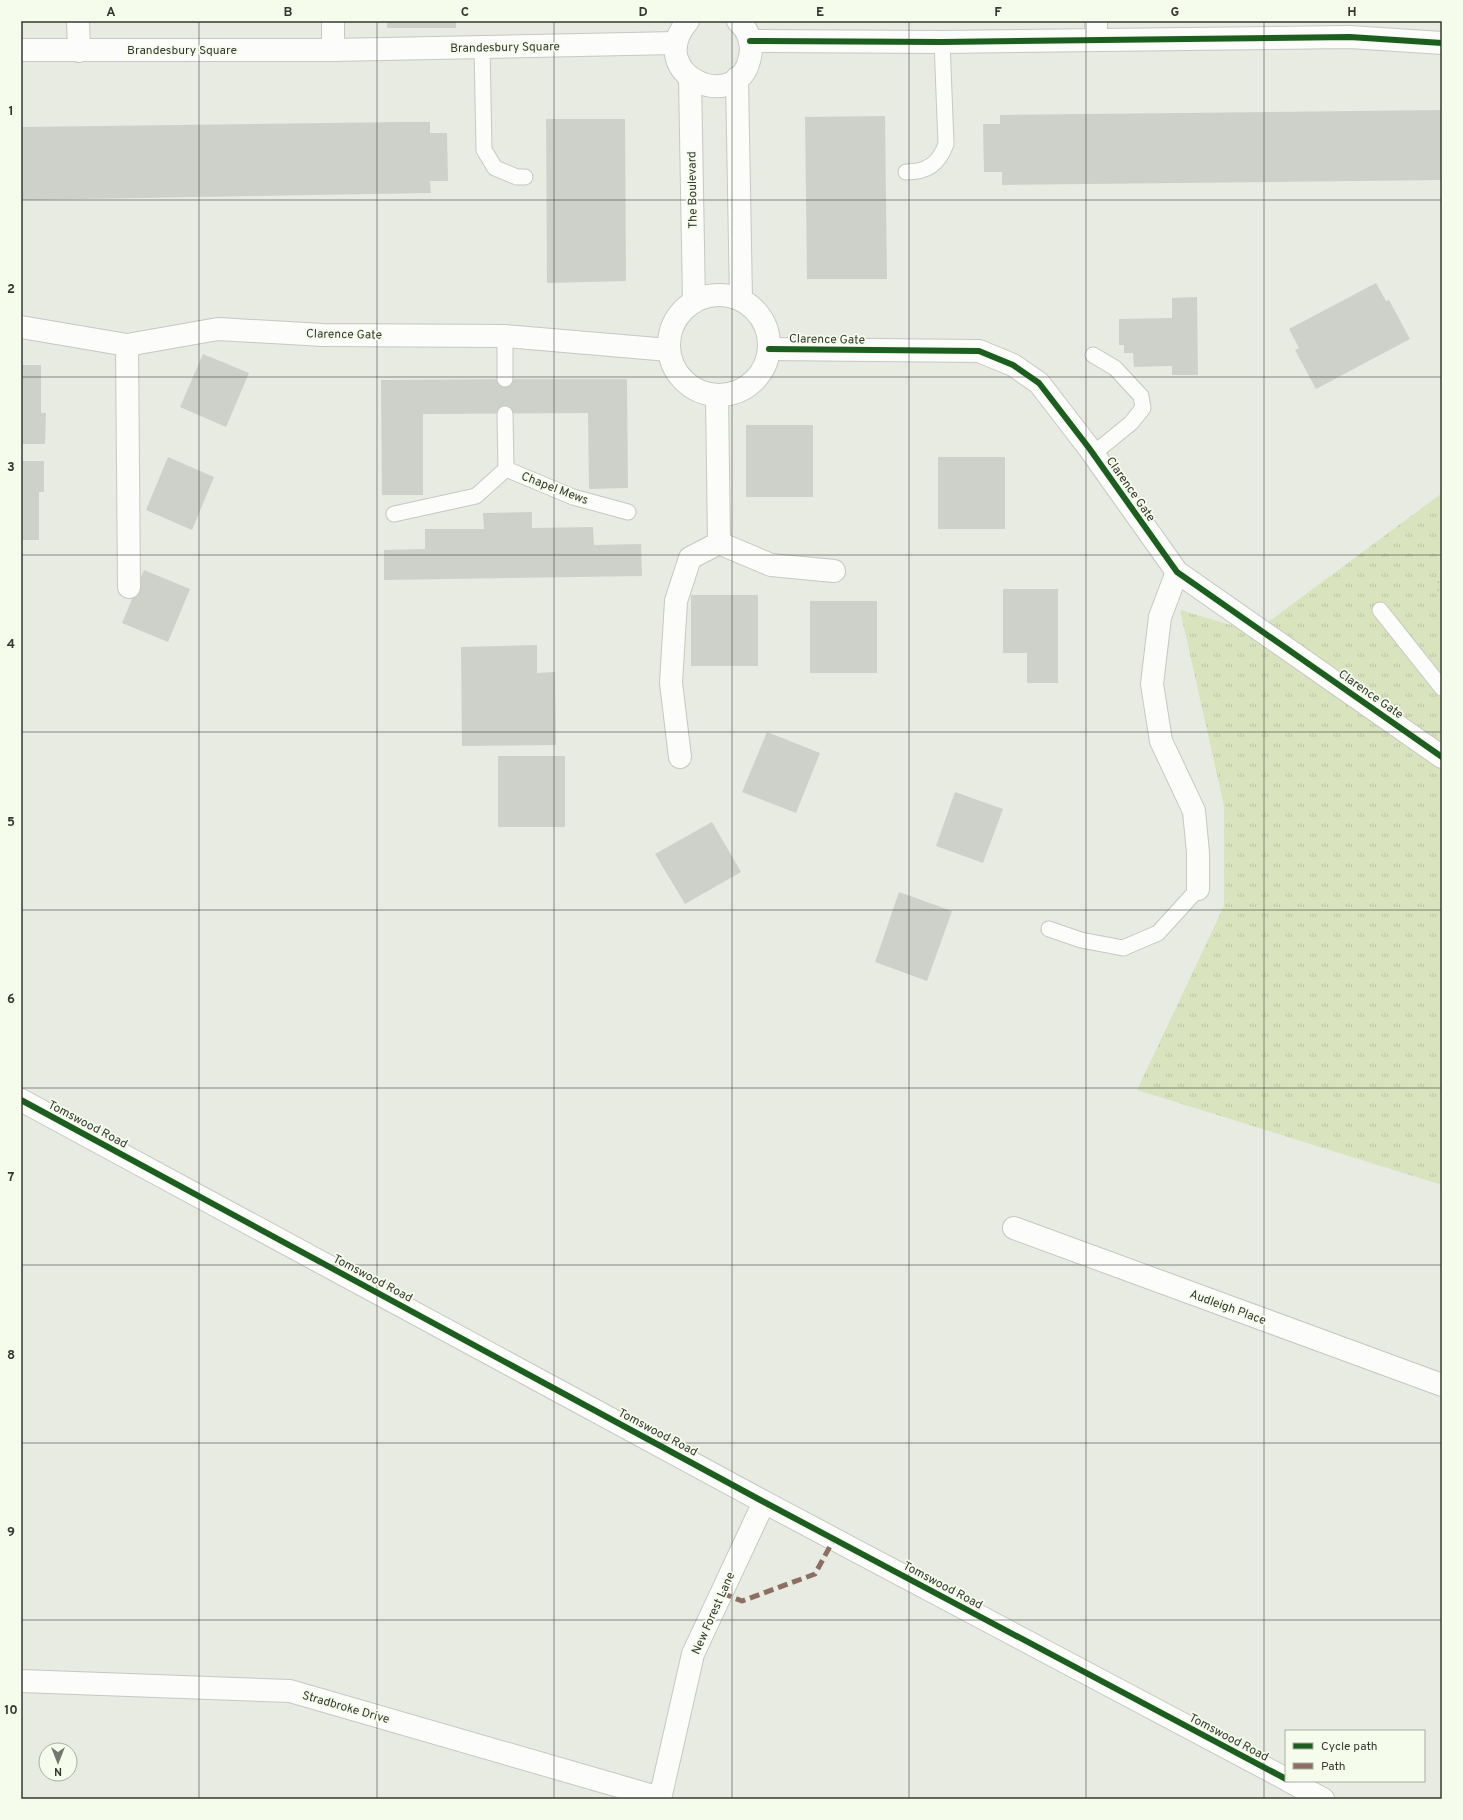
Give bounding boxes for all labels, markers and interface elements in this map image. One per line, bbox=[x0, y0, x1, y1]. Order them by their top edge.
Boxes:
text: A bbox=[106, 5, 116, 21]
text: B bbox=[284, 5, 293, 21]
text: C bbox=[461, 5, 469, 21]
text: D bbox=[638, 5, 648, 21]
text: E bbox=[816, 5, 824, 21]
text: F bbox=[994, 5, 1002, 21]
text: G bbox=[1171, 5, 1180, 21]
text: H bbox=[1347, 5, 1357, 21]
street label: Brandesbury Square bbox=[450, 39, 560, 57]
street label: Brandesbury Square bbox=[127, 43, 237, 59]
text: 1 bbox=[8, 104, 14, 120]
street label: The Boulevard bbox=[684, 151, 702, 229]
text: 2 bbox=[7, 282, 15, 298]
street label: Clarence Gate bbox=[306, 326, 382, 344]
street label: Clarence Gate bbox=[789, 331, 865, 349]
street label: Clarence Gate bbox=[1102, 454, 1158, 525]
text: 3 bbox=[7, 460, 15, 476]
street label: Chapel Mews bbox=[519, 469, 590, 509]
text: 4 bbox=[7, 637, 15, 653]
street label: Clarence Gate bbox=[1335, 667, 1406, 723]
text: 5 bbox=[7, 815, 15, 831]
text: 6 bbox=[7, 992, 15, 1008]
street label: Tomswood Road bbox=[45, 1097, 130, 1153]
text: 7 bbox=[8, 1170, 15, 1186]
street label: Tomswood Road bbox=[330, 1251, 415, 1307]
street label: Audleigh Place bbox=[1187, 1287, 1268, 1329]
text: 8 bbox=[7, 1348, 15, 1364]
street label: Tomswood Road bbox=[615, 1405, 700, 1461]
text: 9 bbox=[7, 1525, 15, 1541]
street label: Tomswood Road bbox=[900, 1558, 985, 1614]
street label: New Forest Lane bbox=[689, 1570, 739, 1657]
street label: Stradbroke Drive bbox=[300, 1688, 391, 1728]
text: 10 bbox=[4, 1703, 18, 1719]
street label: Tomswood Road bbox=[1186, 1710, 1271, 1766]
legend bbox=[1285, 1730, 1425, 1782]
text: Cycle path bbox=[1321, 1739, 1378, 1755]
north arrow bbox=[38, 1742, 78, 1782]
text: Path bbox=[1321, 1759, 1346, 1775]
text: N bbox=[54, 1764, 62, 1778]

